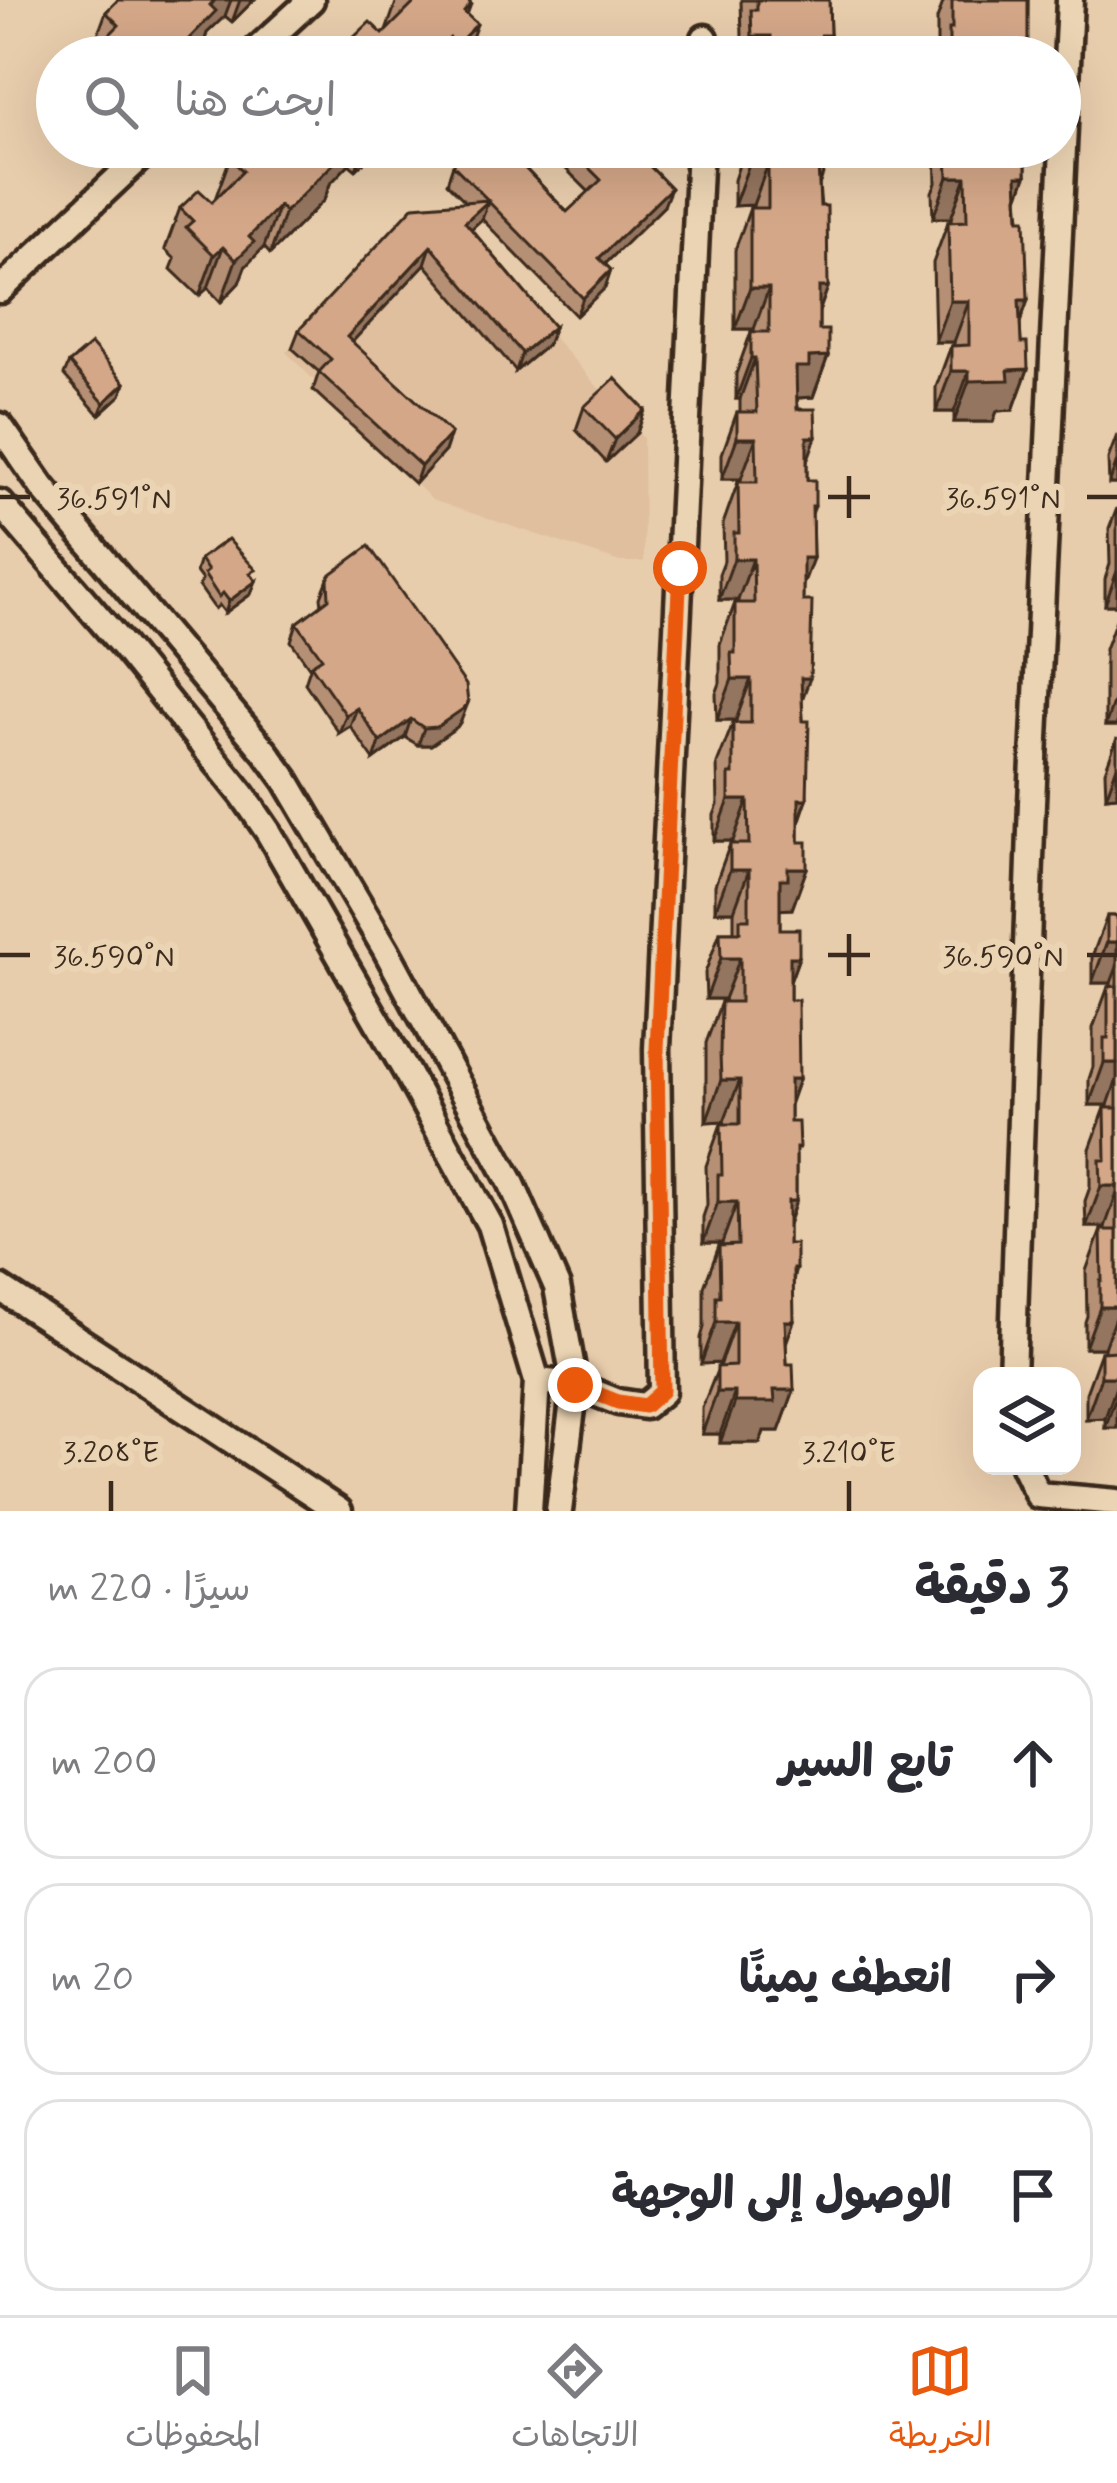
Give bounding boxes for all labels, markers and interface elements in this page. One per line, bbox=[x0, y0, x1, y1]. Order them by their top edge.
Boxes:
search box bbox=[36, 36, 1081, 168]
icon: search bbox=[78, 69, 144, 135]
text: ابحث هنا bbox=[174, 73, 337, 132]
text: 36.591°N bbox=[57, 480, 171, 519]
text: 36.591°N bbox=[946, 480, 1060, 519]
route start bbox=[653, 541, 707, 595]
text: 36.590°N bbox=[53, 938, 175, 977]
text: 36.590°N bbox=[942, 938, 1064, 977]
route end bbox=[548, 1358, 602, 1412]
map controls bbox=[973, 1367, 1081, 1475]
button: layers bbox=[973, 1367, 1081, 1475]
text: 3.208°E bbox=[63, 1434, 159, 1473]
text: 3.210°E bbox=[802, 1434, 896, 1473]
text: 3 دقيقة bbox=[915, 1556, 1069, 1622]
text: سيرًا · 220 m bbox=[48, 1564, 251, 1615]
icon: ahead bbox=[1000, 1730, 1066, 1796]
text: تابع السير bbox=[779, 1734, 952, 1793]
text: 200 m bbox=[51, 1738, 157, 1789]
icon: right bbox=[1000, 1946, 1066, 2012]
text: انعطف يمينًا bbox=[739, 1950, 952, 2009]
text: 20 m bbox=[51, 1954, 134, 2005]
icon: arrive bbox=[1000, 2162, 1066, 2228]
text: الوصول إلى الوجهة bbox=[611, 2166, 952, 2225]
tab: المحفوظات bbox=[125, 2338, 261, 2464]
tab: الاتجاهات bbox=[511, 2338, 639, 2464]
tab: الخريطة bbox=[889, 2338, 992, 2464]

